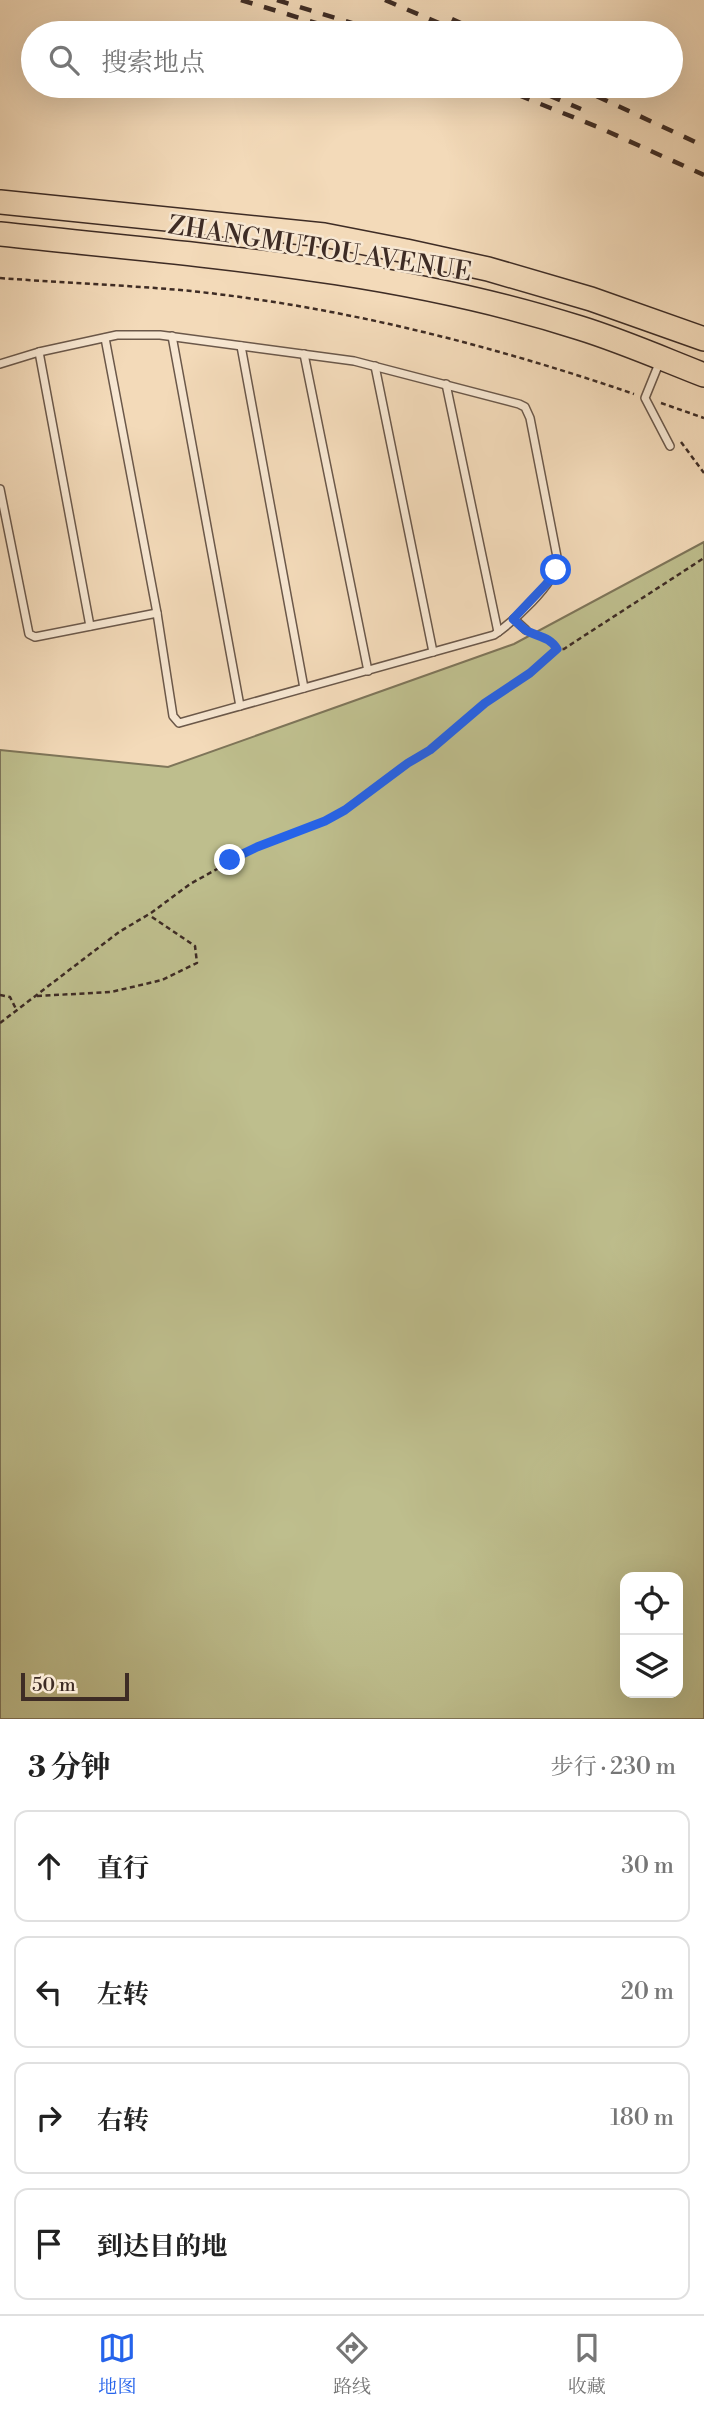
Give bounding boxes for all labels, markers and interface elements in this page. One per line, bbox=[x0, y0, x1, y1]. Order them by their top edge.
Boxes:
search box bbox=[21, 21, 683, 98]
icon: search bbox=[45, 41, 83, 79]
text: 搜索地点 bbox=[101, 47, 205, 79]
street label: ZHANGMUTOU AVENUE bbox=[166, 209, 474, 289]
route start bbox=[540, 554, 571, 585]
route end bbox=[214, 844, 245, 875]
map controls bbox=[620, 1572, 683, 1698]
button: locate bbox=[620, 1572, 683, 1635]
button: layers bbox=[620, 1635, 683, 1698]
scale bar bbox=[21, 1670, 130, 1702]
text: 50 m bbox=[32, 1673, 76, 1697]
text: 3 分钟 bbox=[28, 1749, 111, 1787]
text: 步行 · 230 m bbox=[551, 1753, 676, 1781]
icon: ahead bbox=[30, 1847, 68, 1885]
text: 30 m bbox=[621, 1852, 674, 1880]
text: 直行 bbox=[97, 1853, 149, 1885]
icon: left bbox=[30, 1973, 68, 2011]
text: 20 m bbox=[621, 1978, 674, 2006]
text: 左转 bbox=[97, 1979, 149, 2011]
icon: right bbox=[30, 2099, 68, 2137]
text: 180 m bbox=[610, 2104, 674, 2132]
text: 右转 bbox=[97, 2105, 149, 2137]
icon: arrive bbox=[30, 2225, 68, 2263]
text: 到达目的地 bbox=[97, 2231, 227, 2263]
tab: 地图 bbox=[98, 2329, 136, 2399]
tab: 路线 bbox=[333, 2329, 371, 2399]
tab: 收藏 bbox=[568, 2329, 606, 2399]

